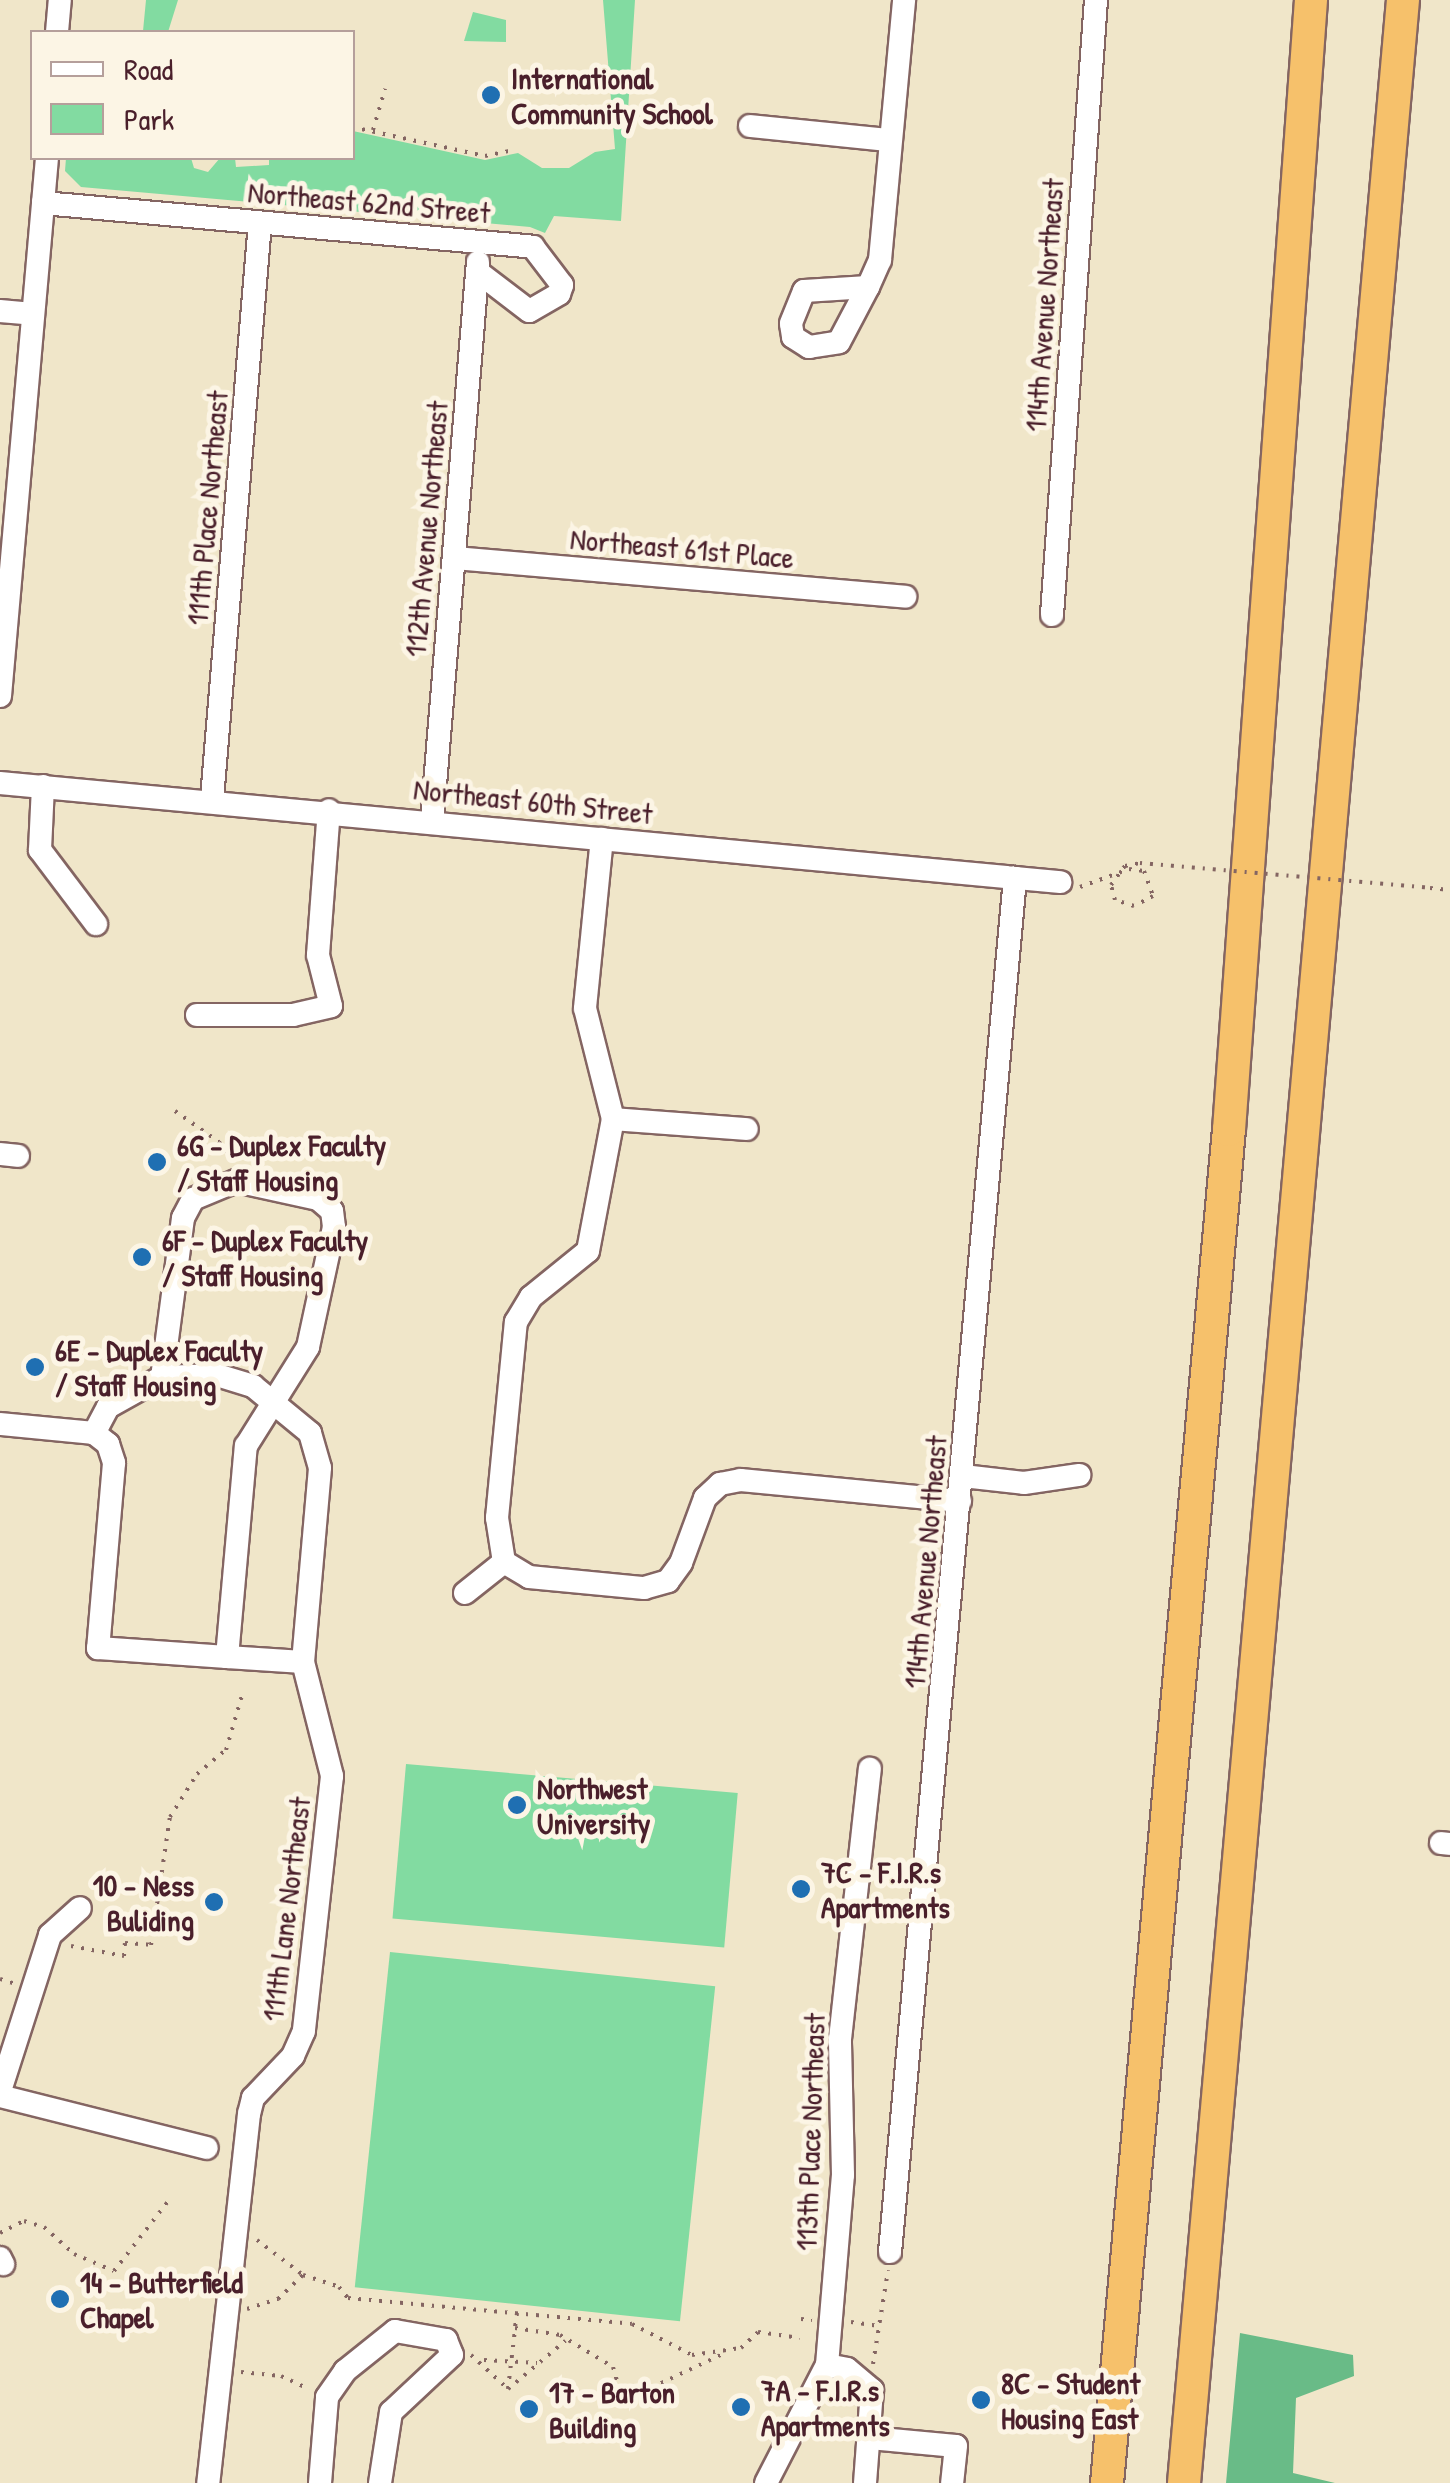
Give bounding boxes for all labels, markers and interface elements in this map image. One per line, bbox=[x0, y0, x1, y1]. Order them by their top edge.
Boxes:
legend bbox=[30, 30, 355, 160]
text: Road bbox=[124, 49, 173, 89]
place label: International Community School bbox=[511, 60, 713, 130]
marker: International Community School bbox=[480, 84, 502, 106]
text: Park bbox=[124, 99, 174, 139]
street label: Northeast 62nd Street bbox=[246, 173, 492, 231]
street label: 114th Avenue Northeast bbox=[1017, 177, 1071, 433]
street label: 111th Place Northeast bbox=[179, 389, 235, 627]
street label: 112th Avenue Northeast bbox=[397, 400, 455, 658]
street label: Northeast 61st Place bbox=[569, 520, 795, 576]
street label: Northeast 60th Street bbox=[412, 771, 654, 831]
place label: 6G - Duplex Faculty / Staff Housing bbox=[177, 1127, 386, 1198]
marker: 6G - Duplex Faculty / Staff Housing bbox=[146, 1151, 168, 1173]
place label: 6F - Duplex Faculty / Staff Housing bbox=[162, 1222, 368, 1292]
marker: 6F - Duplex Faculty / Staff Housing bbox=[131, 1246, 153, 1268]
place label: 6E - Duplex Faculty / Staff Housing bbox=[55, 1332, 263, 1402]
marker: 6E - Duplex Faculty / Staff Housing bbox=[24, 1356, 46, 1378]
street label: 114th Avenue Northeast bbox=[896, 1434, 954, 1690]
place label: Northwest University bbox=[537, 1770, 651, 1840]
marker: Northwest University bbox=[506, 1794, 528, 1816]
street label: 111th Lane Northeast bbox=[254, 1795, 318, 2023]
place label: 7C - F.I.R.s Apartments bbox=[821, 1854, 950, 1924]
place label: 10 - Ness Buliding bbox=[93, 1867, 194, 1938]
marker: 7C - F.I.R.s Apartments bbox=[790, 1878, 812, 1900]
marker: 10 - Ness Buliding bbox=[203, 1891, 225, 1913]
street label: 113th Place Northeast bbox=[788, 2013, 832, 2251]
place label: 14 - Butterfield Chapel bbox=[80, 2264, 243, 2334]
marker: 14 - Butterfield Chapel bbox=[49, 2288, 71, 2310]
place label: 8C - Student Housing East bbox=[1001, 2365, 1140, 2436]
place label: 7A - F.I.R.s Apartments bbox=[761, 2372, 890, 2442]
place label: 17 - Barton Building bbox=[549, 2374, 675, 2444]
marker: 8C - Student Housing East bbox=[970, 2389, 992, 2411]
marker: 7A - F.I.R.s Apartments bbox=[730, 2396, 752, 2418]
marker: 17 - Barton Building bbox=[518, 2398, 540, 2420]

